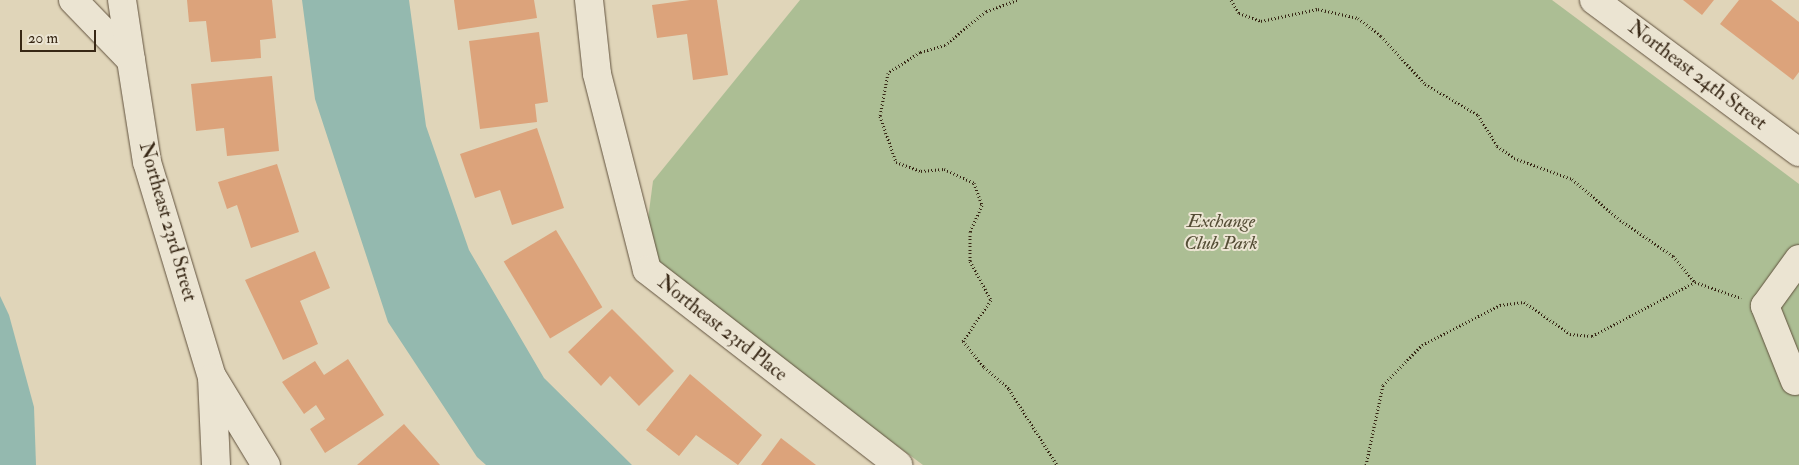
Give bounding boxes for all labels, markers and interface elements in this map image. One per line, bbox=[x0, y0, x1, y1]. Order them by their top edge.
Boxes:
street label: Northeast 24th Street bbox=[1623, 17, 1771, 135]
scale bar bbox=[22, 20, 99, 52]
text: 20 m bbox=[28, 29, 58, 48]
street label: Northeast 23rd Street bbox=[133, 140, 201, 304]
park label: Exchange Club Park bbox=[1184, 211, 1258, 255]
street label: Northeast 23rd Place bbox=[653, 271, 791, 387]

